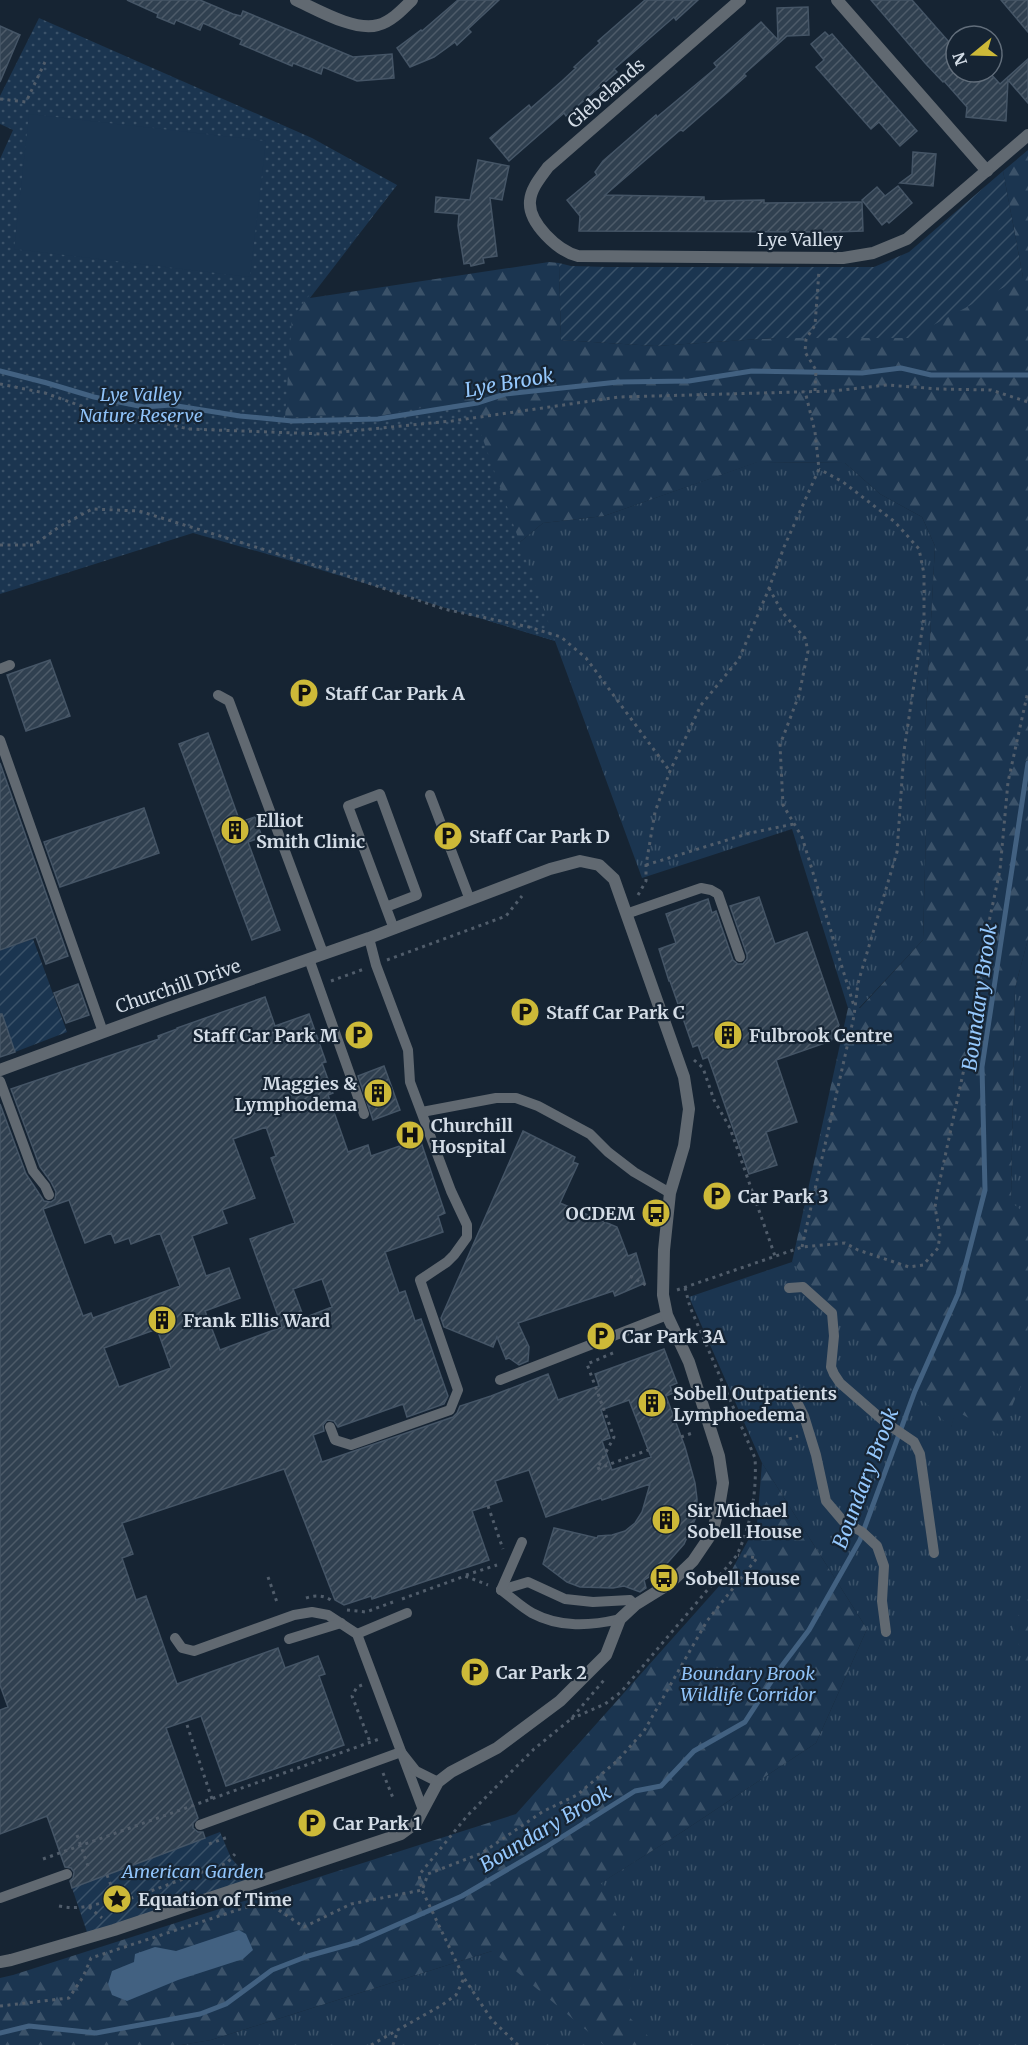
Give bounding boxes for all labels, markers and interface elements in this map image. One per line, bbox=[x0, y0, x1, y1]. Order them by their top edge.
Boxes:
north arrow bbox=[944, 24, 1004, 84]
text: N bbox=[948, 49, 971, 68]
street label: Glebelands bbox=[562, 53, 650, 133]
street label: Lye Valley bbox=[757, 228, 844, 251]
water label: Lye Brook bbox=[463, 362, 555, 402]
park label: Lye Valley Nature Reserve bbox=[79, 383, 203, 427]
parking icon: Staff Car Park A bbox=[288, 677, 320, 709]
place label: Staff Car Park A bbox=[325, 682, 465, 705]
place label: Elliot Smith Clinic bbox=[256, 809, 365, 853]
building icon: Elliot Smith Clinic bbox=[219, 814, 251, 846]
parking icon: Staff Car Park D bbox=[432, 820, 464, 852]
place label: Staff Car Park D bbox=[469, 825, 610, 848]
water label: Boundary Brook bbox=[956, 921, 1002, 1072]
street label: Churchill Drive bbox=[112, 954, 244, 1018]
parking icon: Staff Car Park C bbox=[509, 996, 541, 1028]
place label: Staff Car Park C bbox=[546, 1001, 685, 1024]
parking icon: Staff Car Park M bbox=[343, 1019, 375, 1051]
building icon: Fulbrook Centre bbox=[712, 1019, 744, 1051]
place label: Staff Car Park M bbox=[193, 1024, 339, 1047]
place label: Fulbrook Centre bbox=[749, 1024, 893, 1047]
place label: Maggies & Lymphodema bbox=[235, 1072, 357, 1116]
building icon: Maggies & Lymphodema bbox=[362, 1077, 394, 1109]
place label: Churchill Hospital bbox=[431, 1114, 513, 1158]
hospital icon: Churchill Hospital bbox=[394, 1119, 426, 1151]
parking icon: Car Park 3 bbox=[701, 1180, 733, 1212]
place label: Car Park 3 bbox=[738, 1185, 828, 1208]
bus stop icon: OCDEM bbox=[640, 1197, 672, 1229]
place label: OCDEM bbox=[565, 1202, 636, 1225]
building icon: Frank Ellis Ward bbox=[146, 1304, 178, 1336]
place label: Frank Ellis Ward bbox=[183, 1309, 330, 1332]
parking icon: Car Park 3A bbox=[585, 1320, 617, 1352]
place label: Car Park 3A bbox=[622, 1325, 725, 1348]
place label: Sobell Outpatients Lymphoedema bbox=[673, 1382, 837, 1426]
building icon: Sobell Outpatients Lymphoedema bbox=[636, 1387, 668, 1419]
water label: Boundary Brook bbox=[827, 1404, 903, 1552]
place label: Sir Michael Sobell House bbox=[687, 1499, 802, 1543]
building icon: Sir Michael Sobell House bbox=[650, 1504, 682, 1536]
bus stop icon: Sobell House bbox=[648, 1562, 680, 1594]
place label: Sobell House bbox=[685, 1567, 800, 1590]
parking icon: Car Park 2 bbox=[459, 1656, 491, 1688]
place label: Car Park 2 bbox=[496, 1661, 587, 1684]
park label: Boundary Brook Wildlife Corridor bbox=[680, 1662, 816, 1706]
water label: Boundary Brook bbox=[475, 1779, 615, 1877]
parking icon: Car Park 1 bbox=[296, 1807, 328, 1839]
place label: Car Park 1 bbox=[333, 1812, 422, 1835]
park label: American Garden bbox=[120, 1860, 264, 1883]
place icon: Equation of Time bbox=[101, 1883, 133, 1915]
place label: Equation of Time bbox=[138, 1888, 292, 1911]

